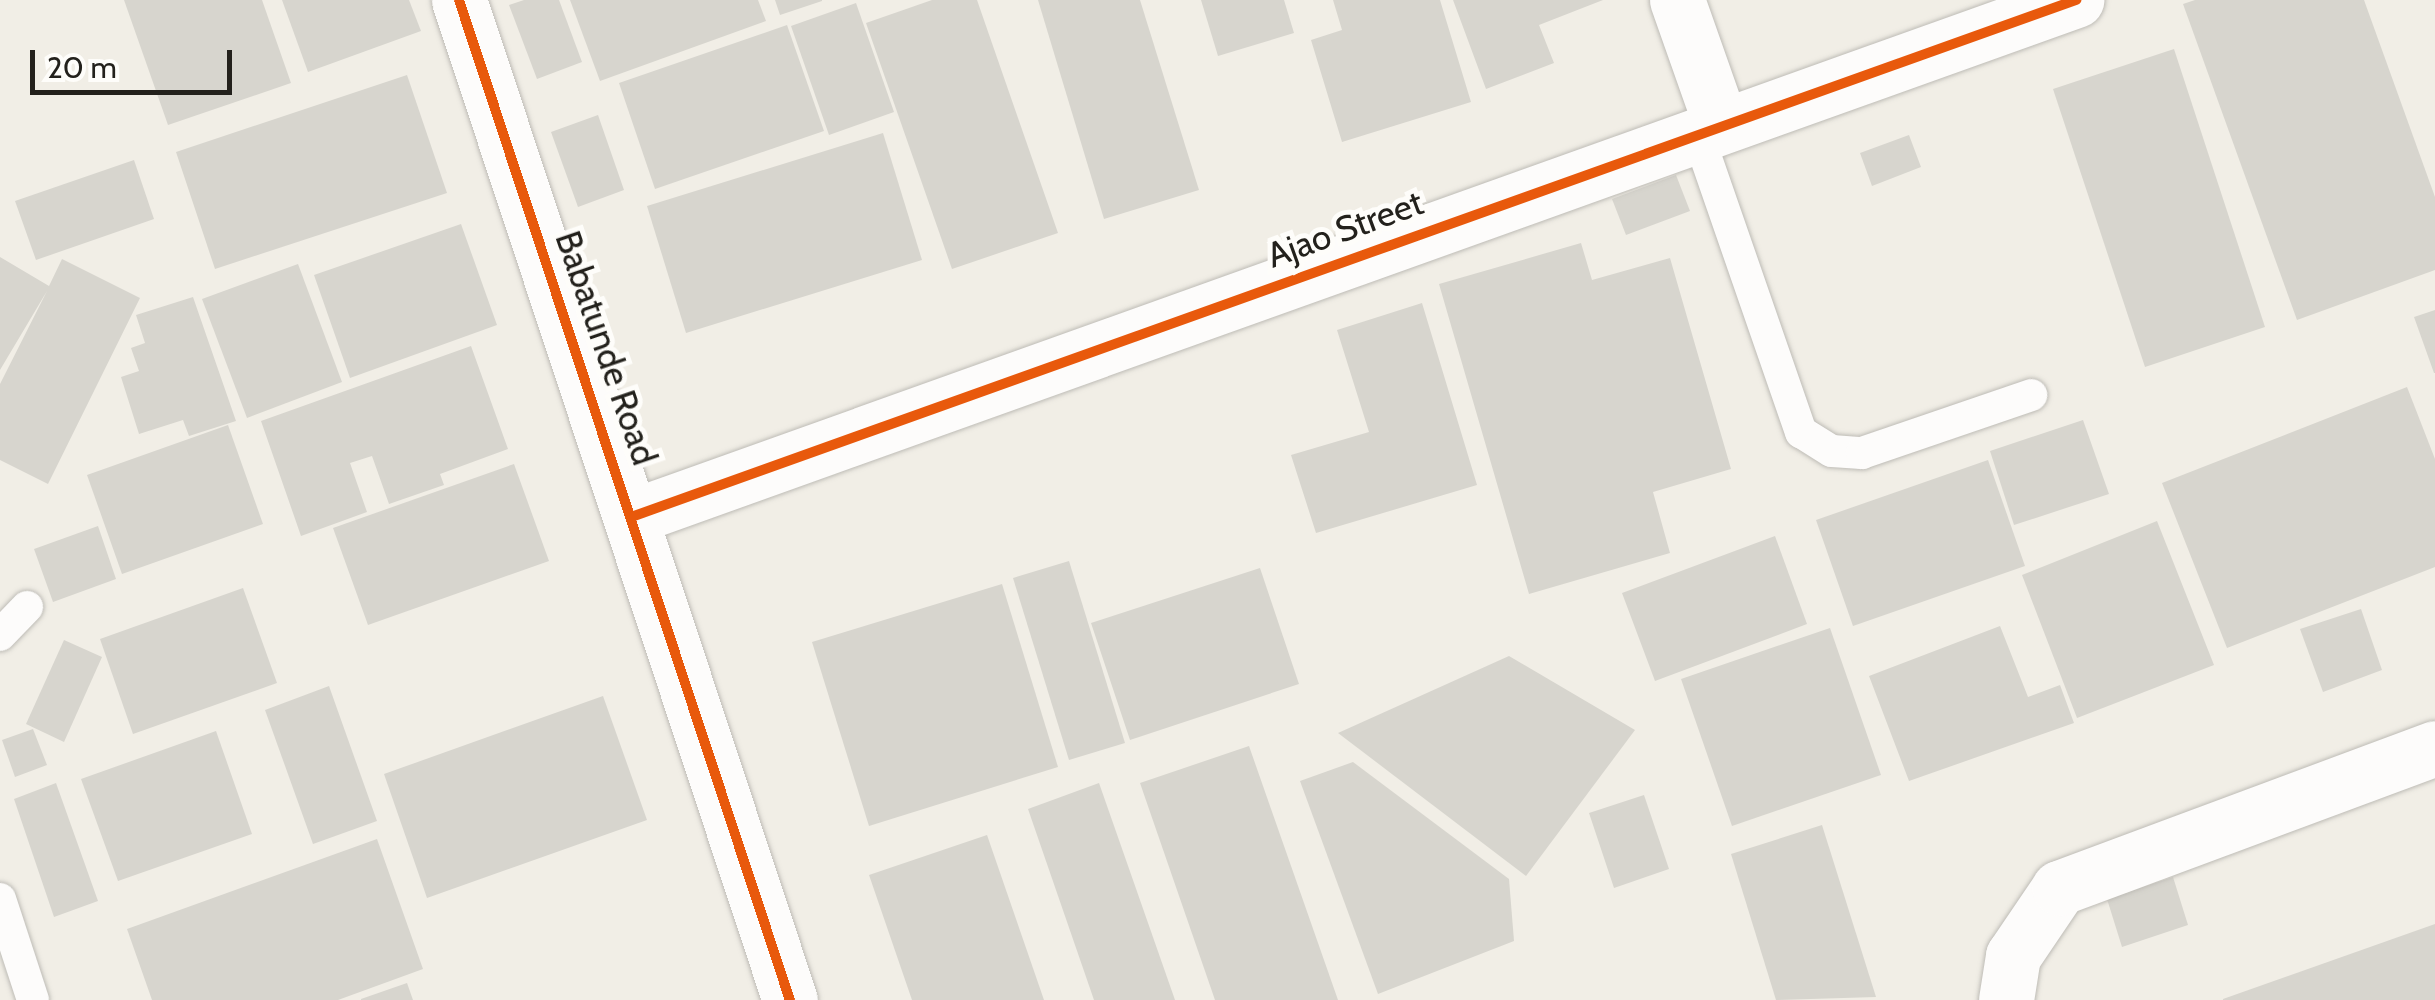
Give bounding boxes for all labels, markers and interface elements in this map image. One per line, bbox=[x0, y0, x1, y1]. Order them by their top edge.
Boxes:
scale bar bbox=[35, 30, 238, 92]
text: 20 m bbox=[47, 49, 117, 86]
street label: Ajao Street bbox=[1261, 181, 1429, 277]
street label: Babatunde Road bbox=[546, 226, 666, 470]

